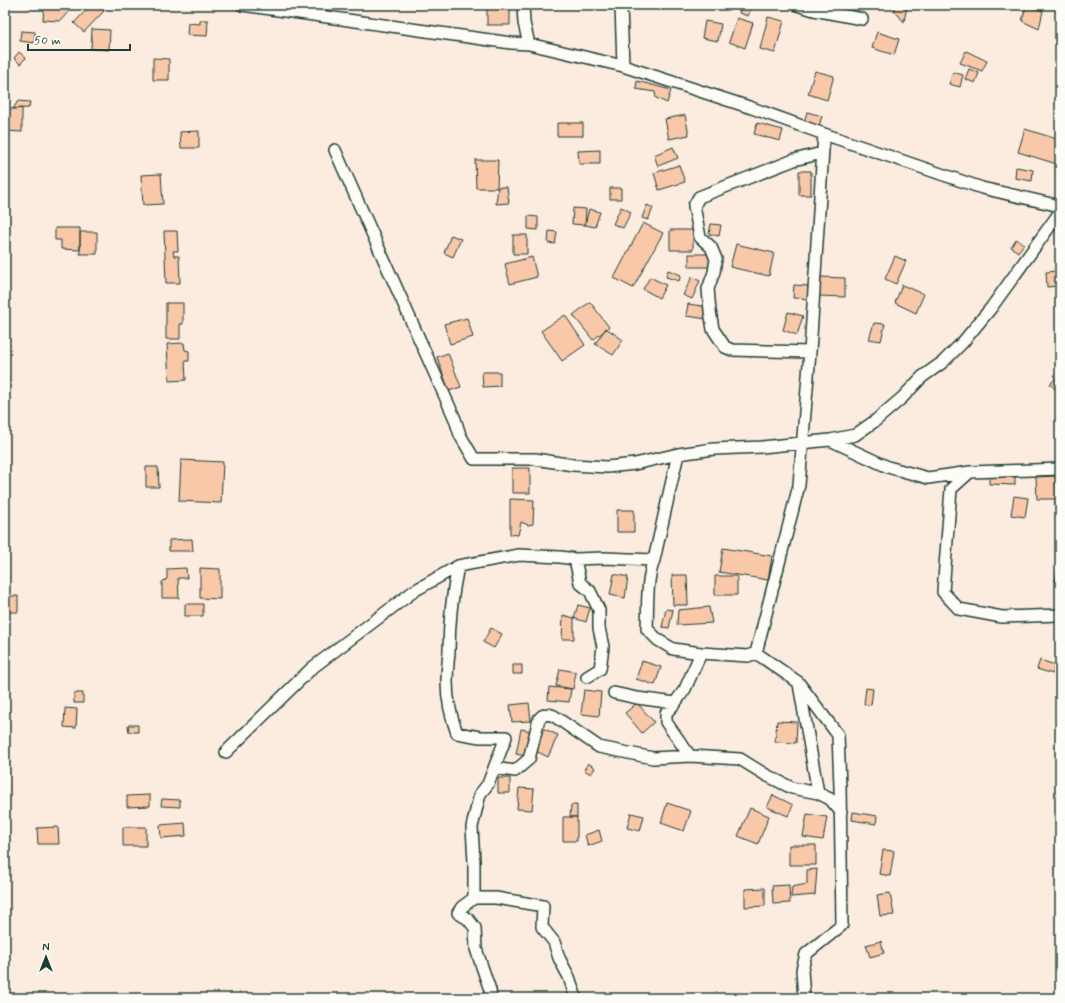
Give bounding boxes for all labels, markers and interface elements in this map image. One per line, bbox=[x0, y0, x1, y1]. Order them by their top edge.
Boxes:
scale bar bbox=[28, 26, 130, 52]
text: 50 m bbox=[34, 33, 61, 49]
north arrow bbox=[26, 937, 66, 977]
text: N bbox=[42, 941, 50, 955]

